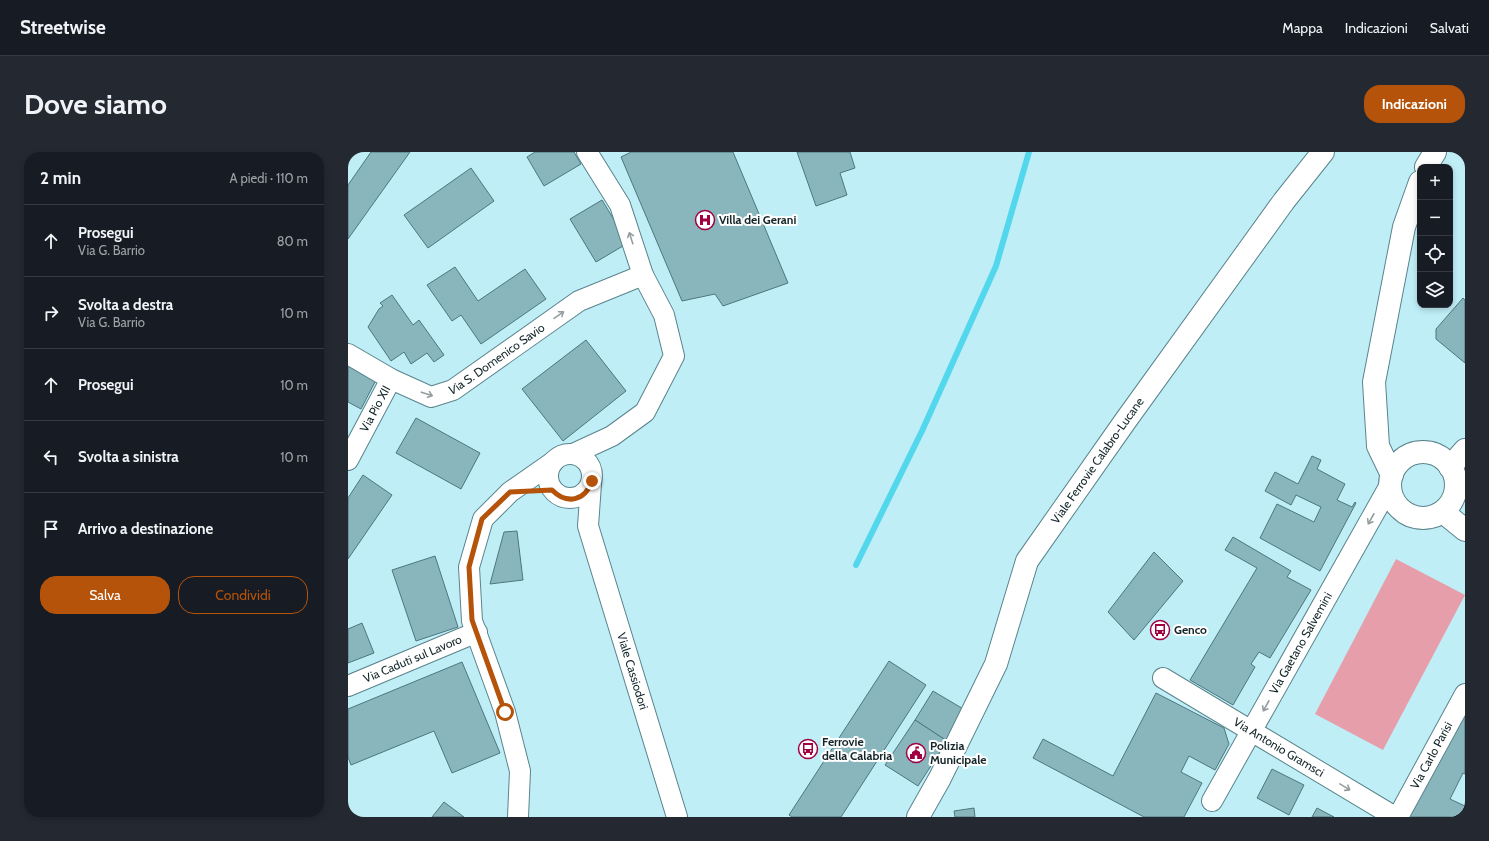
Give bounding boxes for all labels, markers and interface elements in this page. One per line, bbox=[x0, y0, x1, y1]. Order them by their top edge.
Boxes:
text: Streetwise bbox=[20, 16, 106, 39]
text: Mappa bbox=[1282, 19, 1323, 37]
text: Indicazioni bbox=[1345, 19, 1408, 37]
text: Salvati bbox=[1430, 19, 1469, 37]
button: Indicazioni bbox=[1364, 85, 1465, 123]
text: Dove siamo bbox=[24, 87, 167, 121]
map controls bbox=[1417, 164, 1453, 308]
button: + bbox=[1417, 164, 1453, 200]
text: 2 min bbox=[40, 168, 81, 188]
text: A piedi · 110 m bbox=[230, 170, 308, 186]
button: − bbox=[1417, 200, 1453, 236]
hospital icon: Villa dei Gerani bbox=[694, 209, 716, 231]
place label: Villa dei Gerani bbox=[719, 212, 796, 227]
text: Prosegui bbox=[78, 224, 134, 242]
icon: ahead bbox=[40, 230, 62, 252]
one-way arrow bbox=[627, 231, 634, 244]
text: 80 m bbox=[277, 233, 308, 249]
button: locate bbox=[1417, 236, 1453, 272]
text: Via G. Barrio bbox=[78, 242, 145, 258]
button: layers bbox=[1417, 272, 1453, 308]
text: Svolta a destra bbox=[78, 296, 173, 314]
icon: right bbox=[40, 302, 62, 324]
text: 10 m bbox=[280, 305, 308, 321]
one-way arrow bbox=[553, 311, 564, 319]
text: Via G. Barrio bbox=[78, 314, 145, 330]
street label: Via S. Domenico Savio bbox=[447, 319, 548, 398]
icon: ahead bbox=[40, 374, 62, 396]
text: Prosegui bbox=[78, 376, 134, 394]
text: 10 m bbox=[280, 377, 308, 393]
street label: Via Pio XII bbox=[356, 383, 393, 434]
one-way arrow bbox=[420, 391, 433, 398]
street label: Viale Ferrovie Calabro-Lucane bbox=[1048, 394, 1147, 526]
icon: left bbox=[40, 446, 62, 468]
text: Svolta a sinistra bbox=[78, 448, 179, 466]
text: 10 m bbox=[280, 449, 308, 465]
route end bbox=[583, 472, 601, 490]
one-way arrow bbox=[1367, 513, 1375, 525]
icon: arrive bbox=[40, 518, 62, 540]
text: Arrivo a destinazione bbox=[78, 520, 213, 538]
button: Salva bbox=[40, 576, 170, 614]
button: Condividi bbox=[178, 576, 308, 614]
street label: Via Gaetano Salvemini bbox=[1266, 589, 1335, 697]
bus stop icon: Genco bbox=[1149, 619, 1171, 641]
place label: Genco bbox=[1174, 622, 1207, 637]
street label: Via Caduti sul Lavoro bbox=[361, 631, 464, 686]
street label: Viale Cassiodori bbox=[614, 631, 652, 711]
one-way arrow bbox=[1262, 699, 1269, 711]
route start bbox=[496, 703, 514, 721]
street label: Via Antonio Gramsci bbox=[1231, 714, 1327, 780]
street label: Via Carlo Parisi bbox=[1407, 719, 1455, 791]
place label: Ferrovie della Calabria bbox=[822, 734, 892, 763]
bus stop icon: Ferrovie della Calabria bbox=[797, 738, 819, 760]
place label: Polizia Municipale bbox=[930, 738, 986, 767]
public building icon: Polizia Municipale bbox=[905, 742, 927, 764]
one-way arrow bbox=[1339, 783, 1350, 791]

